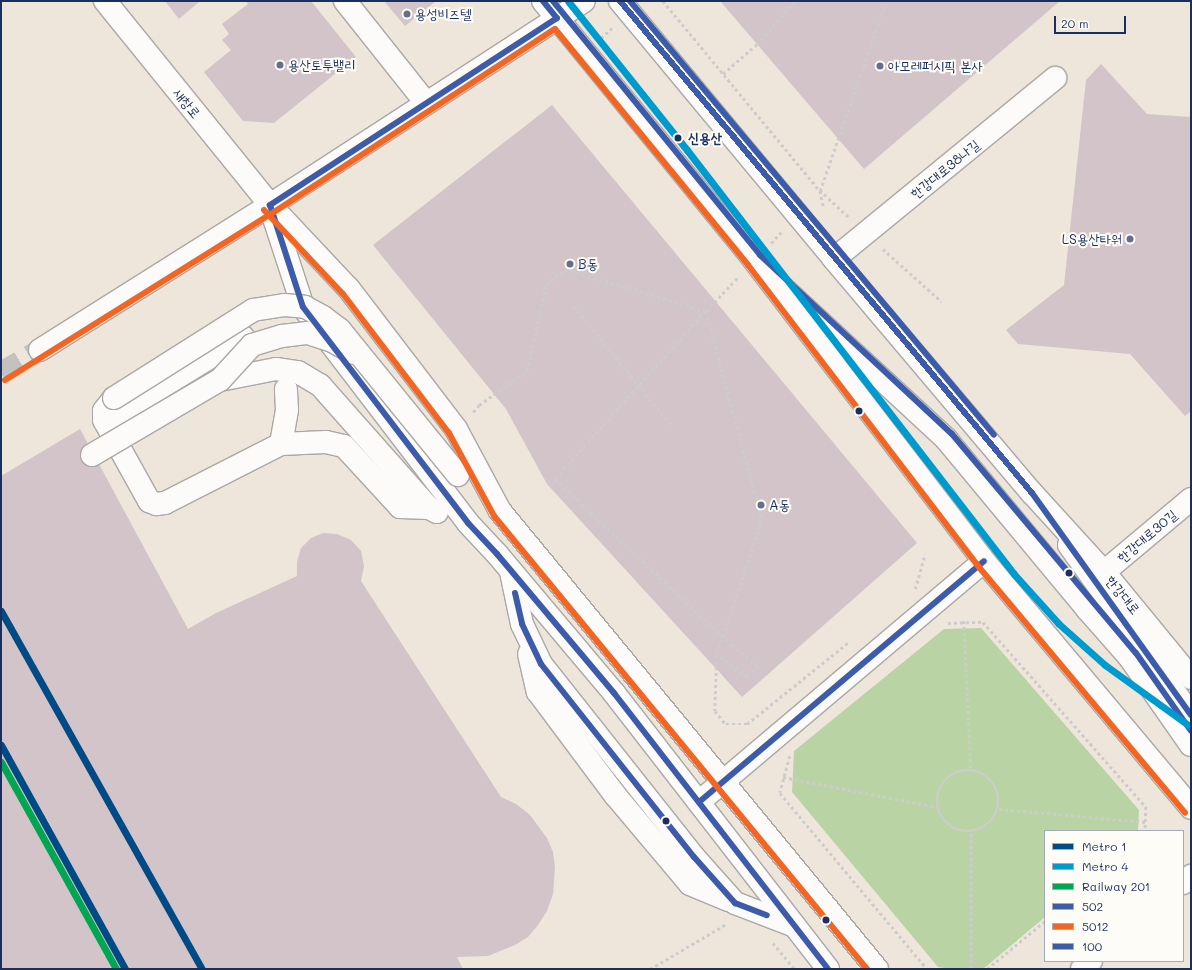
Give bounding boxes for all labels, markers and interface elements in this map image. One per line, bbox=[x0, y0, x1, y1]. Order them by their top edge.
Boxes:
place label: 용성비즈텔 bbox=[415, 6, 471, 22]
scale bar bbox=[1056, 8, 1128, 34]
marker: 용성비즈텔 bbox=[402, 9, 412, 19]
text: 20 m bbox=[1061, 15, 1089, 31]
place label: 용산토투밸리 bbox=[288, 57, 356, 73]
place label: 아모레퍼시픽 본사 bbox=[888, 58, 983, 74]
marker: 용산토투밸리 bbox=[275, 60, 285, 70]
marker: 아모레퍼시픽 본사 bbox=[875, 61, 885, 71]
street label: 새창로 bbox=[170, 85, 204, 121]
place label: 신용산 bbox=[688, 130, 722, 146]
marker: 신용산 bbox=[671, 131, 685, 145]
street label: 한강대로38나길 bbox=[907, 136, 983, 202]
place label: LS용산타워 bbox=[1062, 231, 1122, 247]
marker: LS용산타워 bbox=[1125, 234, 1135, 244]
place label: B동 bbox=[578, 256, 598, 272]
marker: B동 bbox=[565, 259, 575, 269]
unlabelled marker bbox=[854, 406, 864, 416]
place label: A동 bbox=[769, 497, 790, 513]
marker: A동 bbox=[756, 500, 766, 510]
street label: 한강대로30길 bbox=[1114, 506, 1180, 566]
unlabelled marker bbox=[1064, 568, 1074, 578]
street label: 한강대로 bbox=[1102, 572, 1144, 618]
unlabelled marker bbox=[661, 816, 671, 826]
legend bbox=[1044, 830, 1184, 962]
text: Metro 1 bbox=[1082, 838, 1127, 854]
text: Metro 4 bbox=[1082, 858, 1128, 874]
text: Railway 201 bbox=[1082, 878, 1150, 894]
text: 502 bbox=[1082, 898, 1103, 914]
unlabelled marker bbox=[821, 915, 831, 925]
text: 5012 bbox=[1082, 918, 1108, 934]
text: 100 bbox=[1082, 938, 1102, 954]

